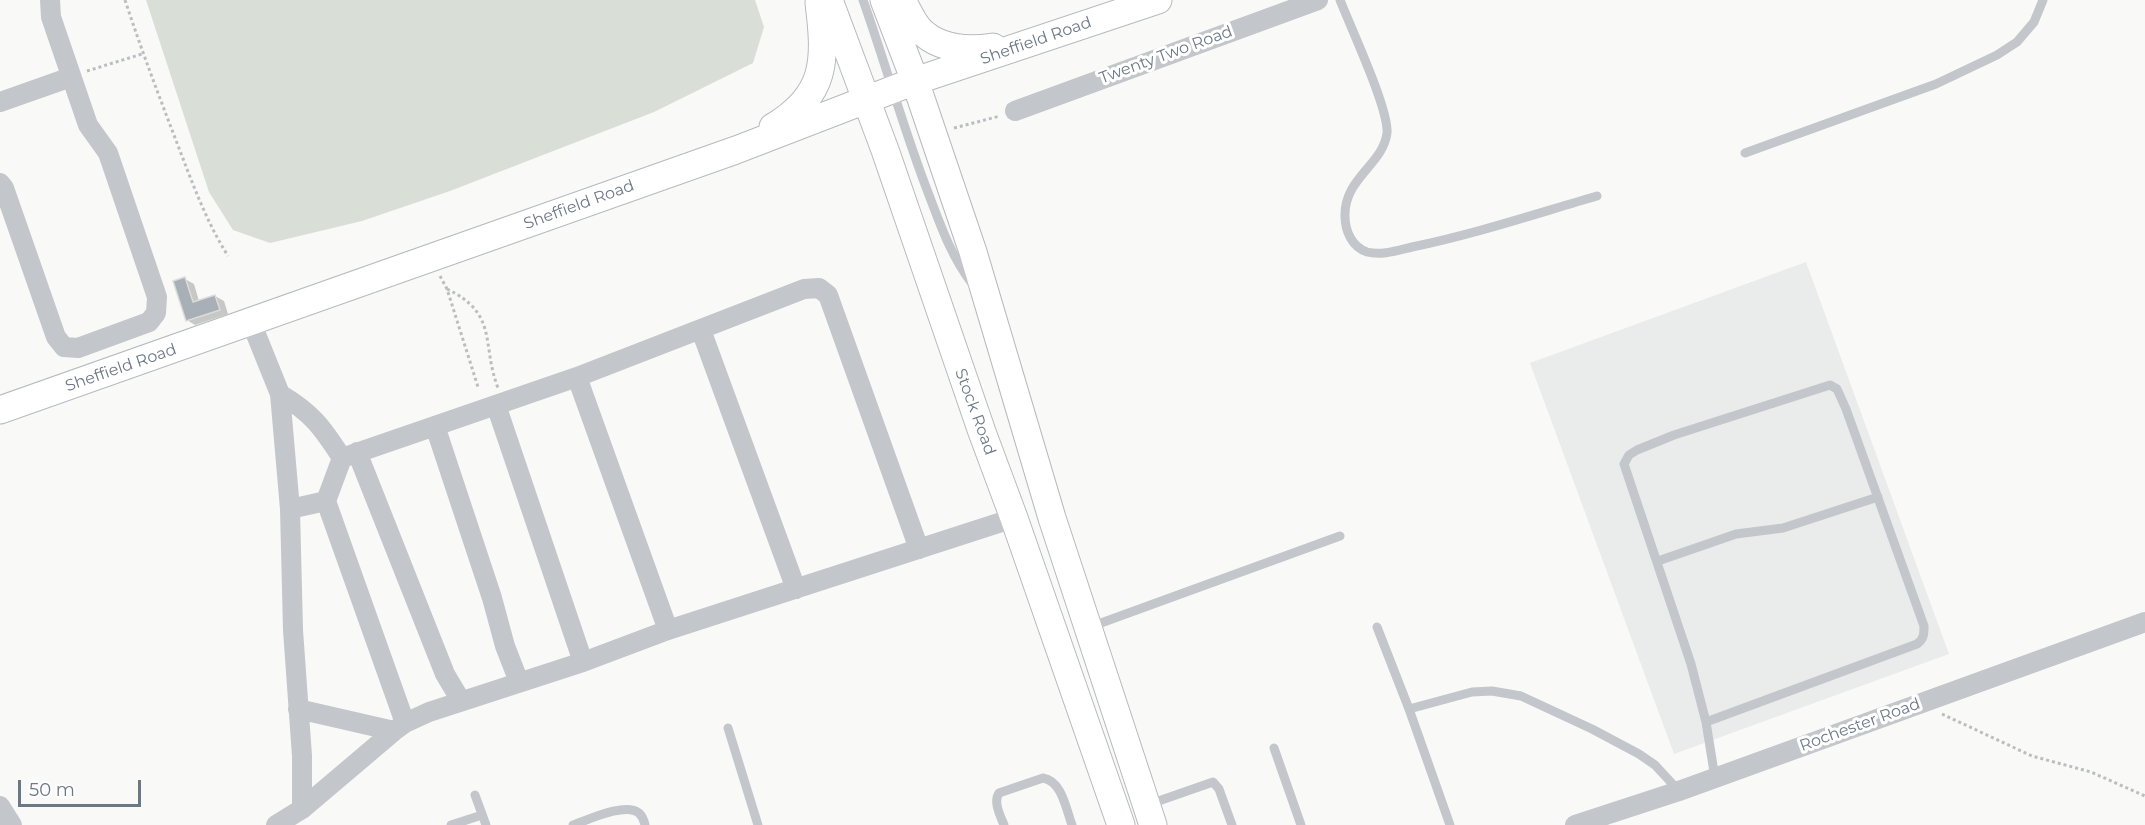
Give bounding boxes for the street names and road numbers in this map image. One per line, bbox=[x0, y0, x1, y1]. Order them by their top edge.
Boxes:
street label: Sheffield Road bbox=[978, 13, 1094, 69]
street label: Twenty Two Road bbox=[1097, 22, 1235, 88]
street label: Sheffield Road bbox=[521, 176, 637, 234]
street label: Sheffield Road bbox=[63, 340, 179, 396]
street label: Stock Road bbox=[950, 366, 1000, 458]
street label: Rochester Road bbox=[1797, 694, 1923, 756]

